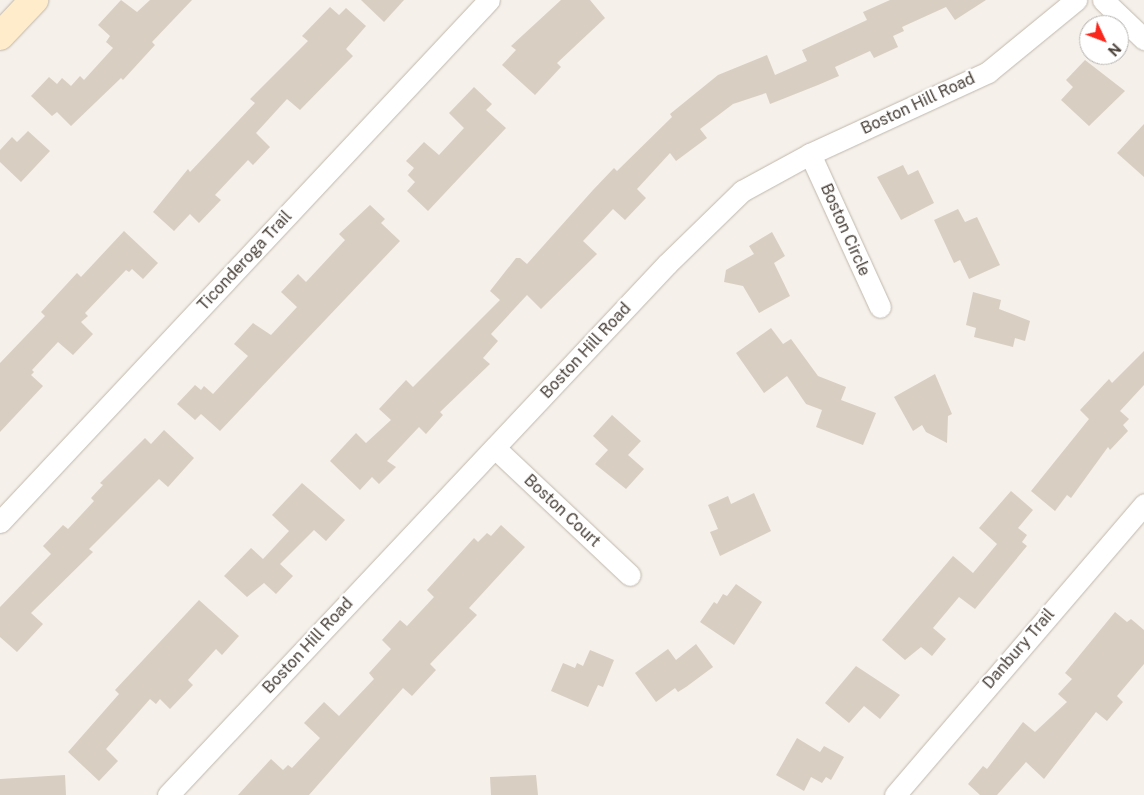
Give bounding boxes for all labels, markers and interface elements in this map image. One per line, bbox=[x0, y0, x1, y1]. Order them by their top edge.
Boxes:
north arrow bbox=[1079, 15, 1129, 65]
text: N bbox=[1105, 40, 1124, 59]
street label: Boston Hill Road bbox=[858, 69, 978, 139]
street label: Boston Circle bbox=[816, 181, 874, 279]
street label: Ticonderoga Trail bbox=[194, 207, 296, 315]
street label: Boston Hill Road bbox=[537, 299, 635, 403]
street label: Boston Court bbox=[520, 471, 604, 551]
street label: Boston Hill Road bbox=[259, 594, 357, 698]
street label: Danbury Trail bbox=[979, 605, 1059, 693]

